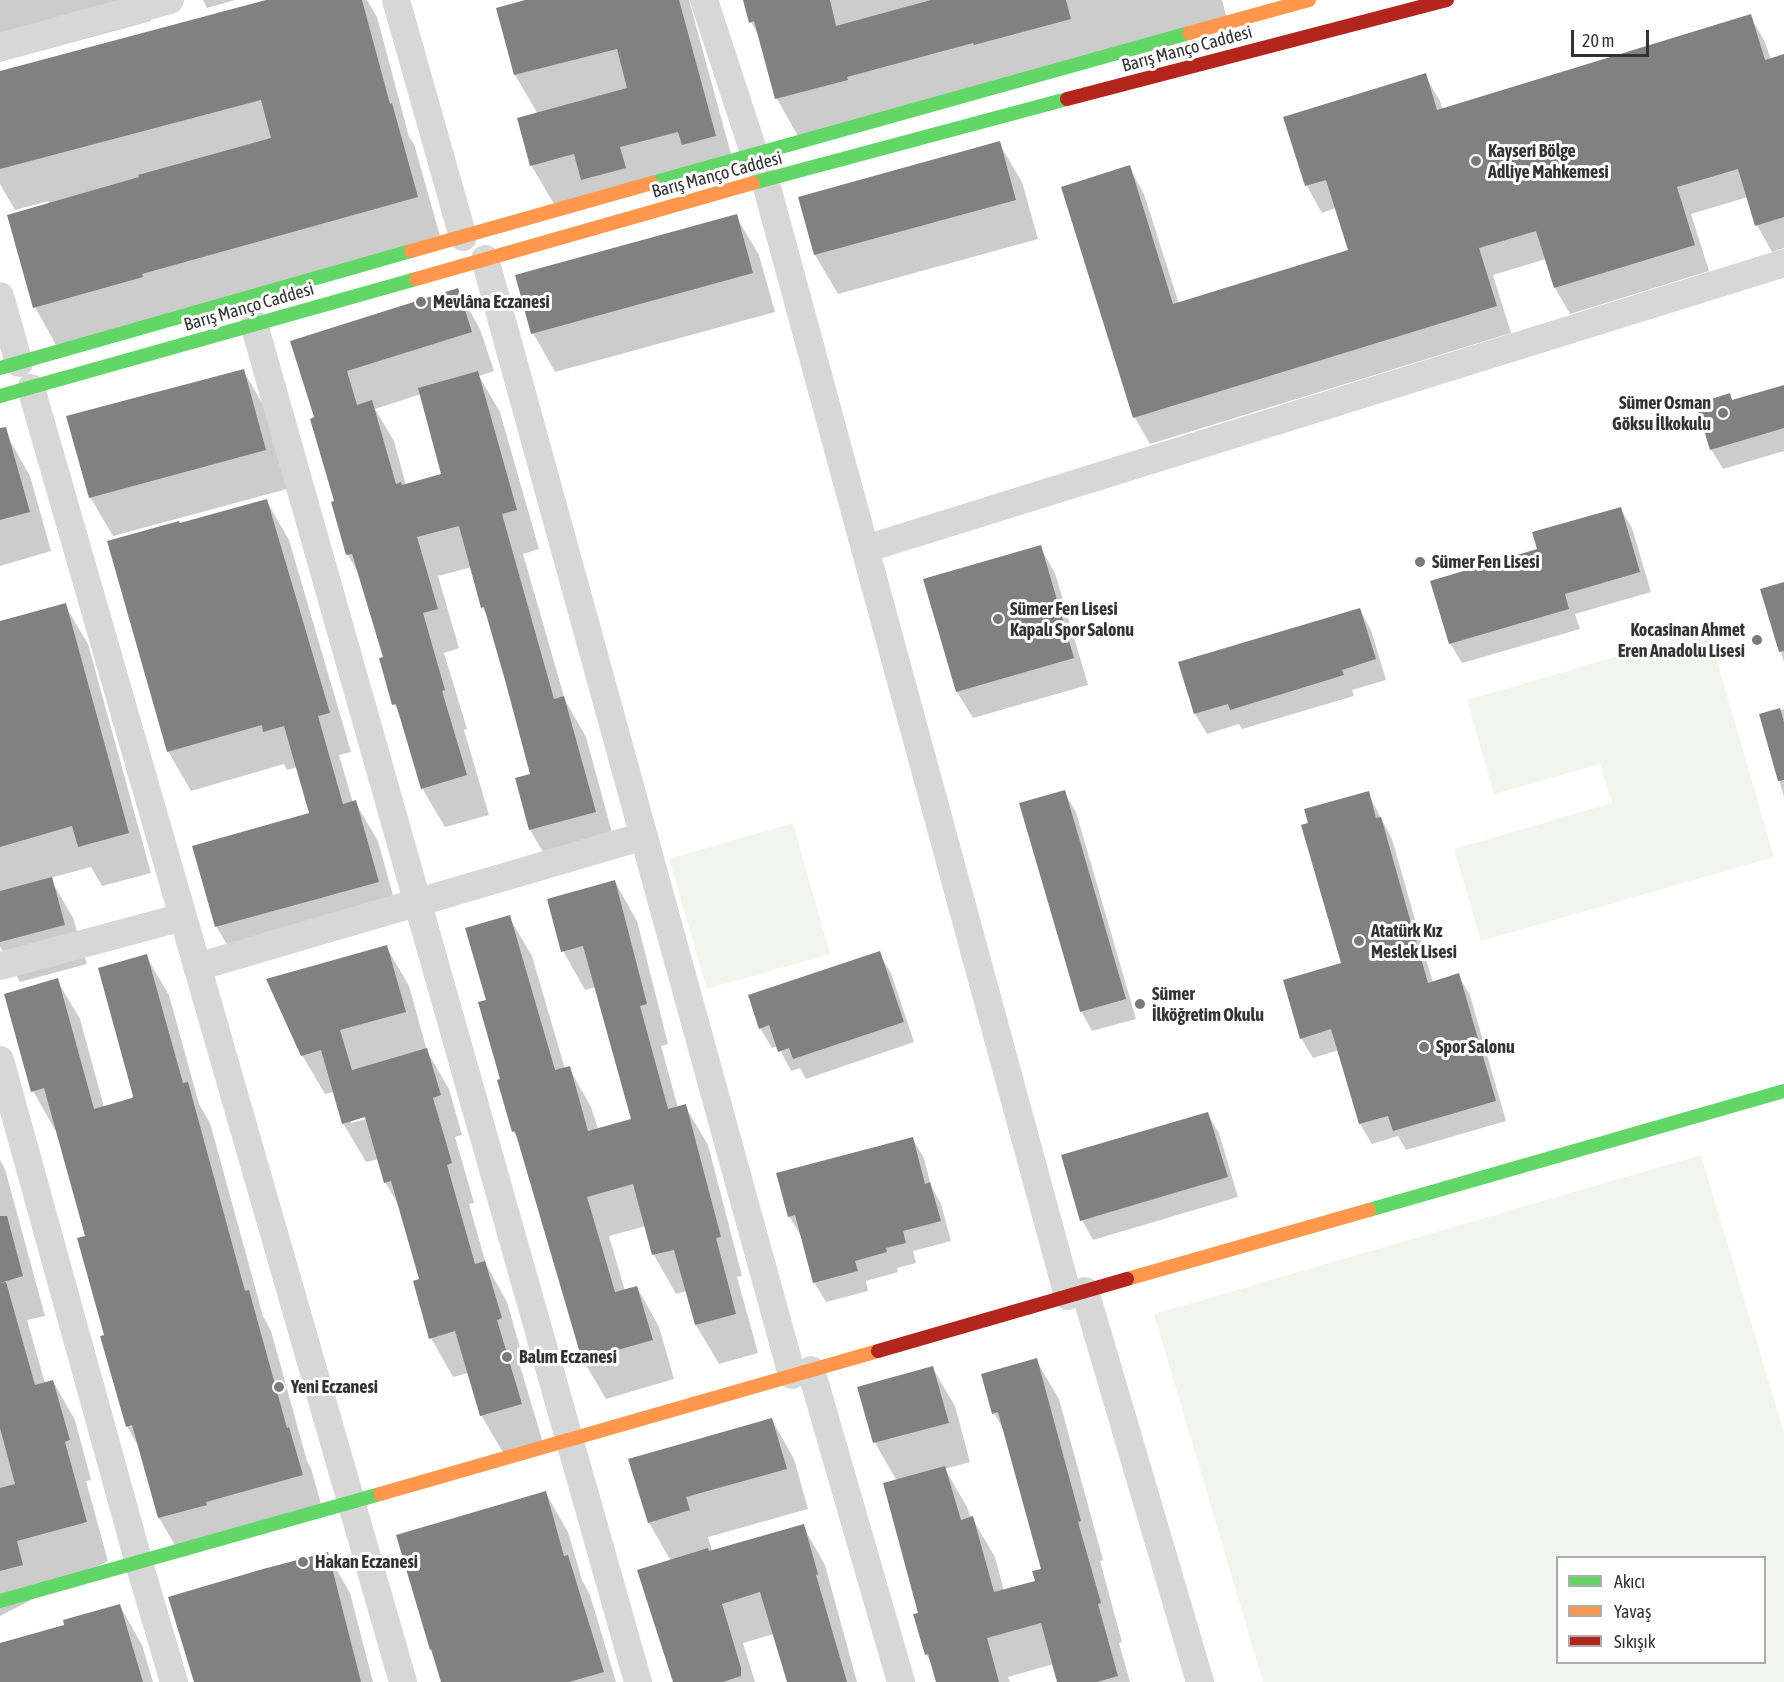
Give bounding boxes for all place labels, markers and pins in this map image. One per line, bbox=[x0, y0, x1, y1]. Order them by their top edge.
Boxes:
place label: Kayseri Bölge Adliye Mahkemesi bbox=[1488, 140, 1609, 182]
marker: Kayseri Bölge Adliye Mahkemesi bbox=[1469, 154, 1483, 168]
place label: Mevlâna Eczanesi bbox=[433, 291, 550, 313]
marker: Mevlâna Eczanesi bbox=[414, 295, 428, 309]
place label: Sümer Osman Göksu İlkokulu bbox=[1612, 392, 1711, 434]
marker: Sümer Osman Göksu İlkokulu bbox=[1716, 406, 1730, 420]
place label: Sümer Fen Lisesi bbox=[1432, 551, 1540, 573]
marker: Sümer Fen Lisesi bbox=[1413, 555, 1427, 569]
place label: Sümer Fen Lisesi Kapalı Spor Salonu bbox=[1010, 598, 1134, 640]
marker: Sümer Fen Lisesi Kapalı Spor Salonu bbox=[991, 612, 1005, 626]
place label: Kocasinan Ahmet Eren Anadolu Lisesi bbox=[1618, 619, 1745, 662]
marker: Kocasinan Ahmet Eren Anadolu Lisesi bbox=[1750, 633, 1764, 647]
place label: Atatürk Kız Meslek Lisesi bbox=[1371, 920, 1457, 962]
marker: Atatürk Kız Meslek Lisesi bbox=[1352, 934, 1366, 948]
place label: Sümer İlköğretim Okulu bbox=[1152, 983, 1264, 1026]
marker: Sümer İlköğretim Okulu bbox=[1133, 997, 1147, 1011]
place label: Spor Salonu bbox=[1436, 1036, 1515, 1058]
marker: Spor Salonu bbox=[1417, 1040, 1431, 1054]
place label: Balım Eczanesi bbox=[519, 1346, 617, 1368]
marker: Balım Eczanesi bbox=[500, 1350, 514, 1364]
place label: Yeni Eczanesi bbox=[291, 1376, 378, 1398]
marker: Yeni Eczanesi bbox=[272, 1380, 286, 1394]
place label: Hakan Eczanesi bbox=[315, 1551, 418, 1573]
marker: Hakan Eczanesi bbox=[296, 1555, 310, 1569]

